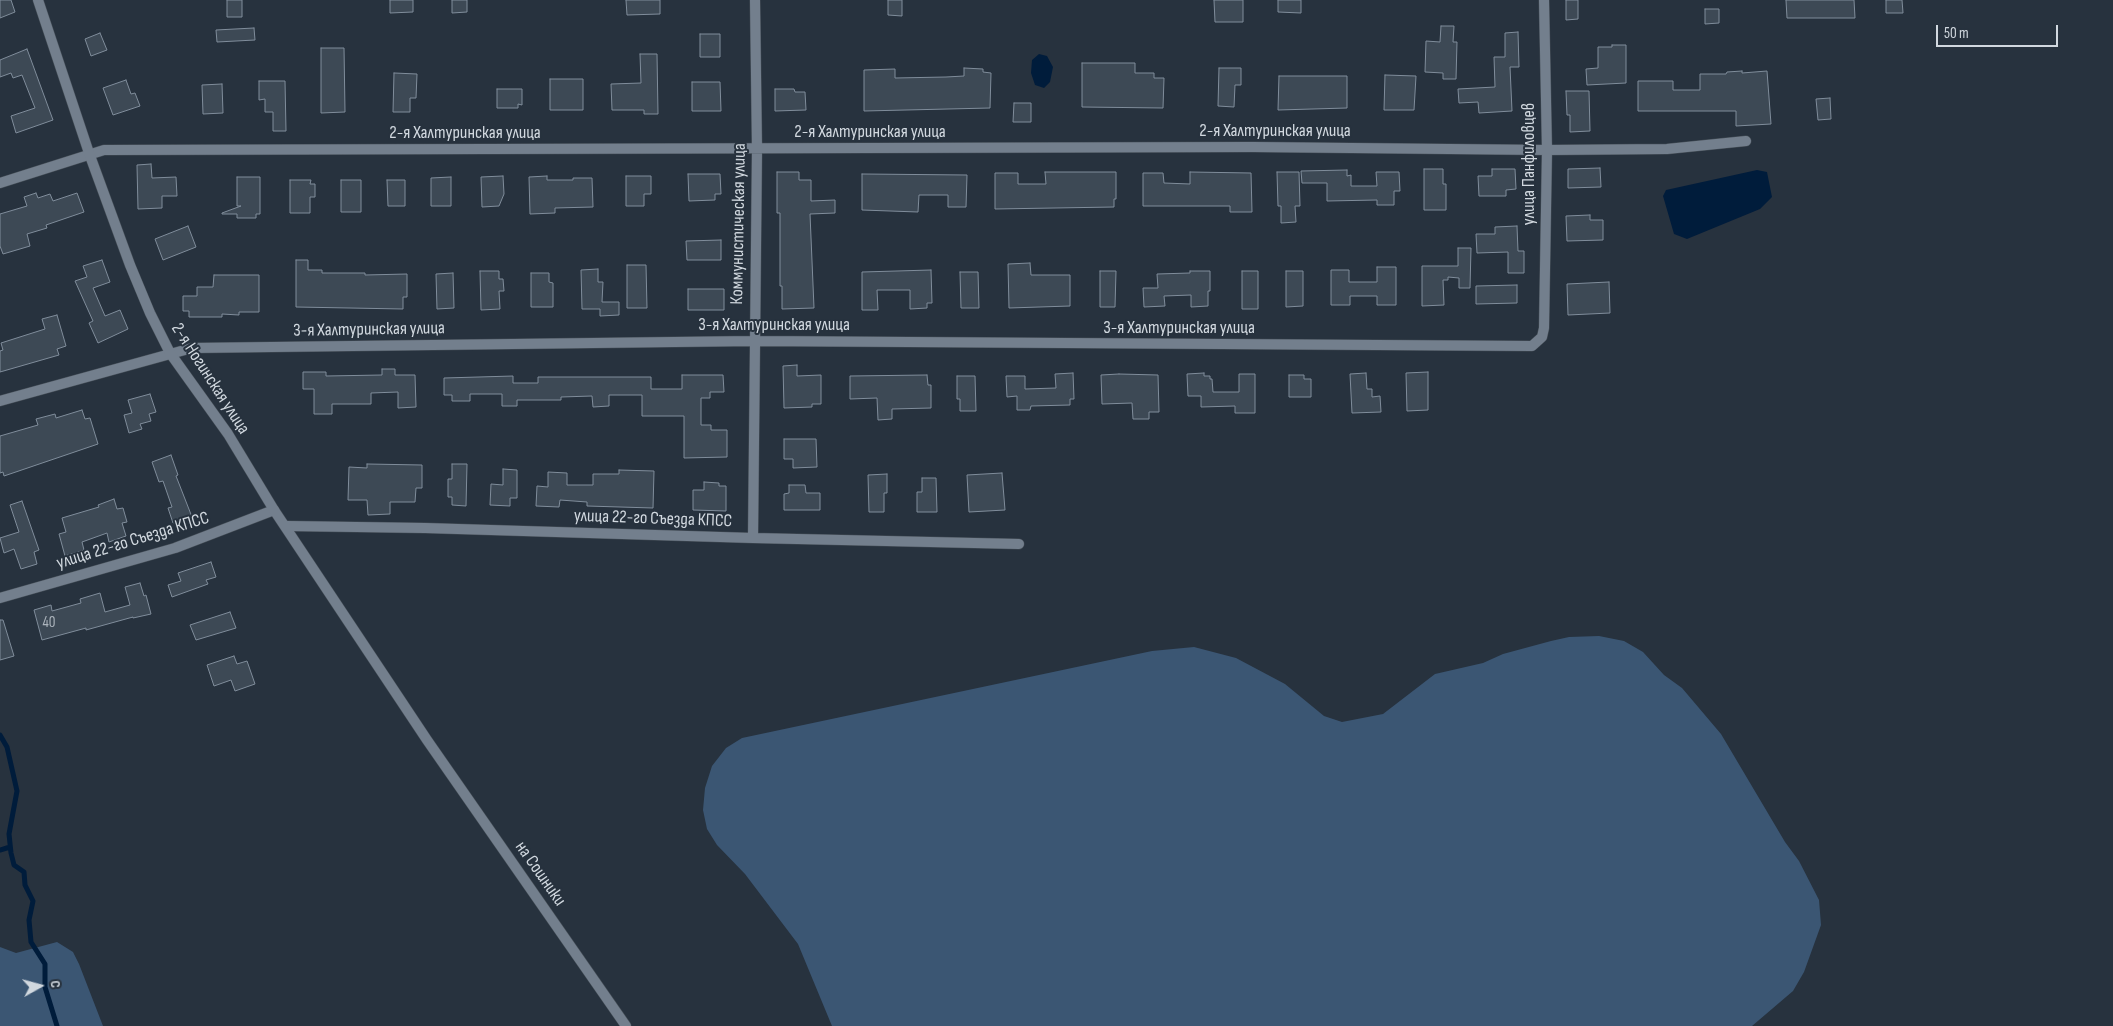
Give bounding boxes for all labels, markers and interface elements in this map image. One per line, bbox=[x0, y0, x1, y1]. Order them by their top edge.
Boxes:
scale bar bbox=[1938, 15, 2060, 47]
text: 50 m bbox=[1944, 24, 1969, 43]
street label: улица Панфиловцев bbox=[1518, 103, 1540, 225]
street label: 2-я Халтуринская улица bbox=[1199, 120, 1351, 142]
street label: 2-я Халтуринская улица bbox=[794, 121, 946, 143]
street label: 2-я Халтуринская улица bbox=[389, 122, 541, 144]
street label: Коммунистическая улица bbox=[727, 143, 751, 305]
street label: 3-я Халтуринская улица bbox=[698, 314, 850, 336]
street label: 3-я Халтуринская улица bbox=[1103, 317, 1255, 339]
street label: 3-я Халтуринская улица bbox=[293, 318, 445, 342]
street label: 2-я Ногинская улица bbox=[166, 319, 254, 439]
street label: улица 22-го Съезда КПСС bbox=[573, 505, 733, 533]
street label: улица 22-го Съезда КПСС bbox=[54, 508, 212, 574]
house number: 40 bbox=[43, 614, 55, 632]
street label: на Сошники bbox=[510, 837, 570, 911]
north arrow bbox=[15, 961, 65, 1011]
text: С bbox=[47, 980, 64, 989]

